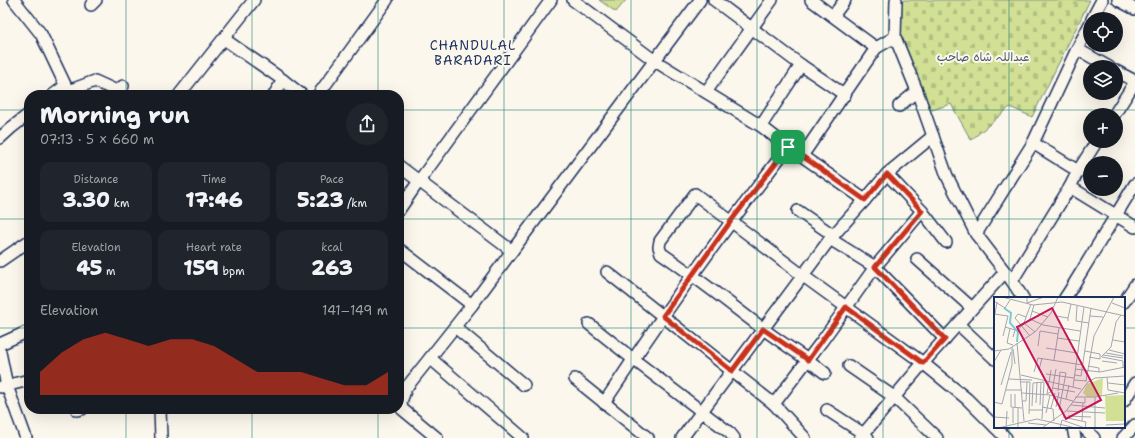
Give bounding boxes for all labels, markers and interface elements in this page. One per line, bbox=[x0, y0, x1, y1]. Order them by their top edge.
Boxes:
map controls bbox=[1083, 12, 1123, 196]
button: locate bbox=[1083, 12, 1123, 52]
district label: CHANDULAL BARADARI bbox=[430, 37, 516, 69]
park label: عبداللہ شاہ صاحب bbox=[937, 49, 1029, 65]
button: layers bbox=[1083, 60, 1123, 100]
text: Morning run bbox=[40, 101, 190, 130]
button: share bbox=[346, 103, 388, 145]
button: + bbox=[1083, 108, 1123, 148]
pin bbox=[771, 130, 805, 164]
text: 07:13 · 5 × 660 m bbox=[40, 131, 154, 148]
icon: arrive bbox=[777, 136, 799, 158]
button: − bbox=[1083, 156, 1123, 196]
text: Distance bbox=[73, 172, 119, 187]
text: Time bbox=[201, 172, 227, 187]
text: Pace bbox=[320, 172, 344, 187]
text: 3.30 bbox=[63, 187, 110, 213]
text: 17:46 bbox=[185, 187, 243, 213]
text: 5:23 bbox=[297, 187, 344, 213]
text: km bbox=[110, 196, 129, 211]
text: /km bbox=[344, 196, 367, 211]
text: Elevation bbox=[71, 240, 121, 255]
text: Heart rate bbox=[186, 240, 242, 255]
text: kcal bbox=[321, 240, 343, 255]
text: 45 bbox=[76, 255, 102, 281]
text: 159 bbox=[183, 255, 219, 281]
text: 263 bbox=[311, 255, 353, 281]
text: m bbox=[102, 264, 116, 279]
text: bpm bbox=[219, 264, 245, 279]
inset map bbox=[994, 297, 1125, 428]
text: Elevation bbox=[40, 302, 98, 319]
text: 141–149 m bbox=[322, 302, 388, 319]

